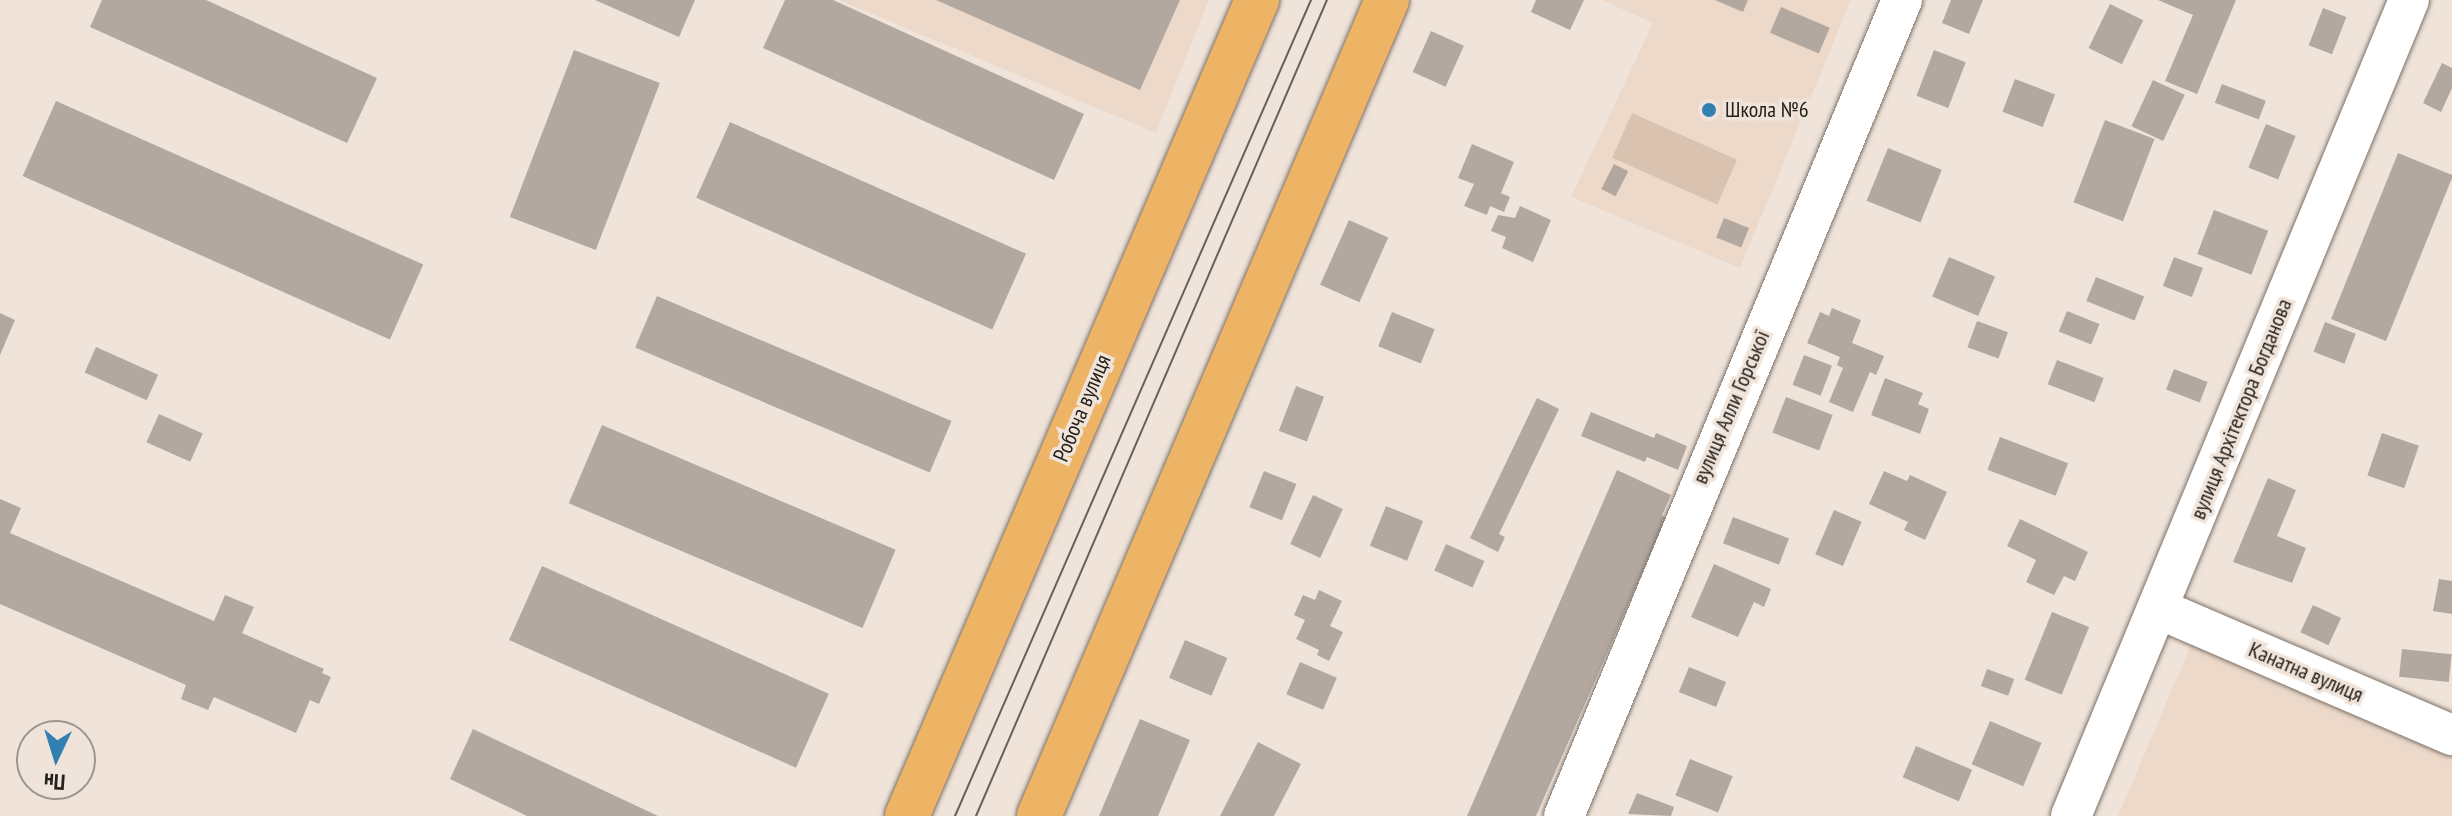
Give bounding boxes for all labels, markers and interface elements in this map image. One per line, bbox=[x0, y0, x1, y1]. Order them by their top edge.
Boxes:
place label: Школа №6 bbox=[1725, 97, 1809, 123]
marker: Школа №6 bbox=[1700, 101, 1718, 119]
street label: вулиця Архітектора Богданова bbox=[2185, 295, 2297, 523]
street label: вулиця Алли Горської bbox=[1687, 326, 1775, 488]
street label: Робоча вулиця bbox=[1048, 351, 1116, 465]
street label: Канатна вулиця bbox=[2245, 636, 2367, 708]
north arrow bbox=[16, 720, 96, 800]
text: Пн bbox=[43, 767, 66, 797]

